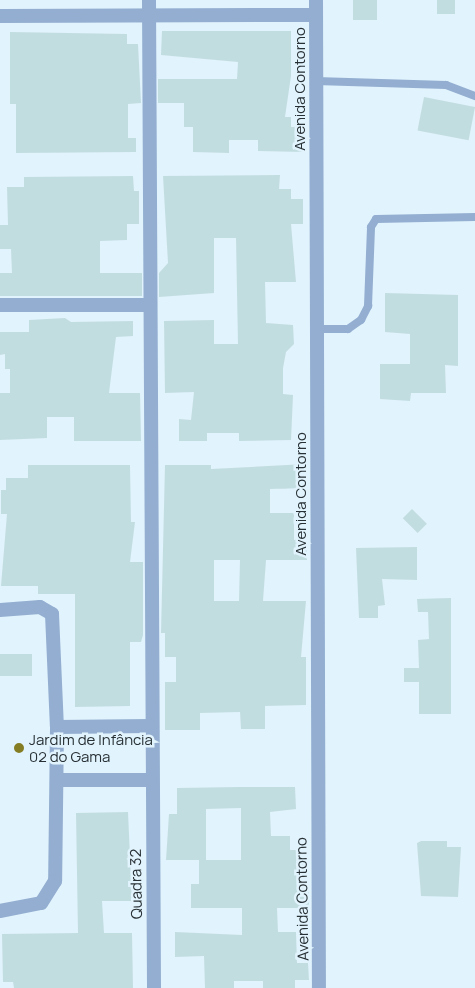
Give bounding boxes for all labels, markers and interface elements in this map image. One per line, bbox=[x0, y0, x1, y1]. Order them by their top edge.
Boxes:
street label: Avenida Contorno bbox=[291, 27, 309, 151]
street label: Avenida Contorno bbox=[292, 432, 310, 556]
place label: Jardim de Infância 02 do Gama bbox=[29, 730, 153, 765]
marker: Jardim de Infância 02 do Gama bbox=[13, 742, 25, 754]
street label: Avenida Contorno bbox=[292, 837, 312, 961]
street label: Quadra 32 bbox=[126, 849, 146, 919]

